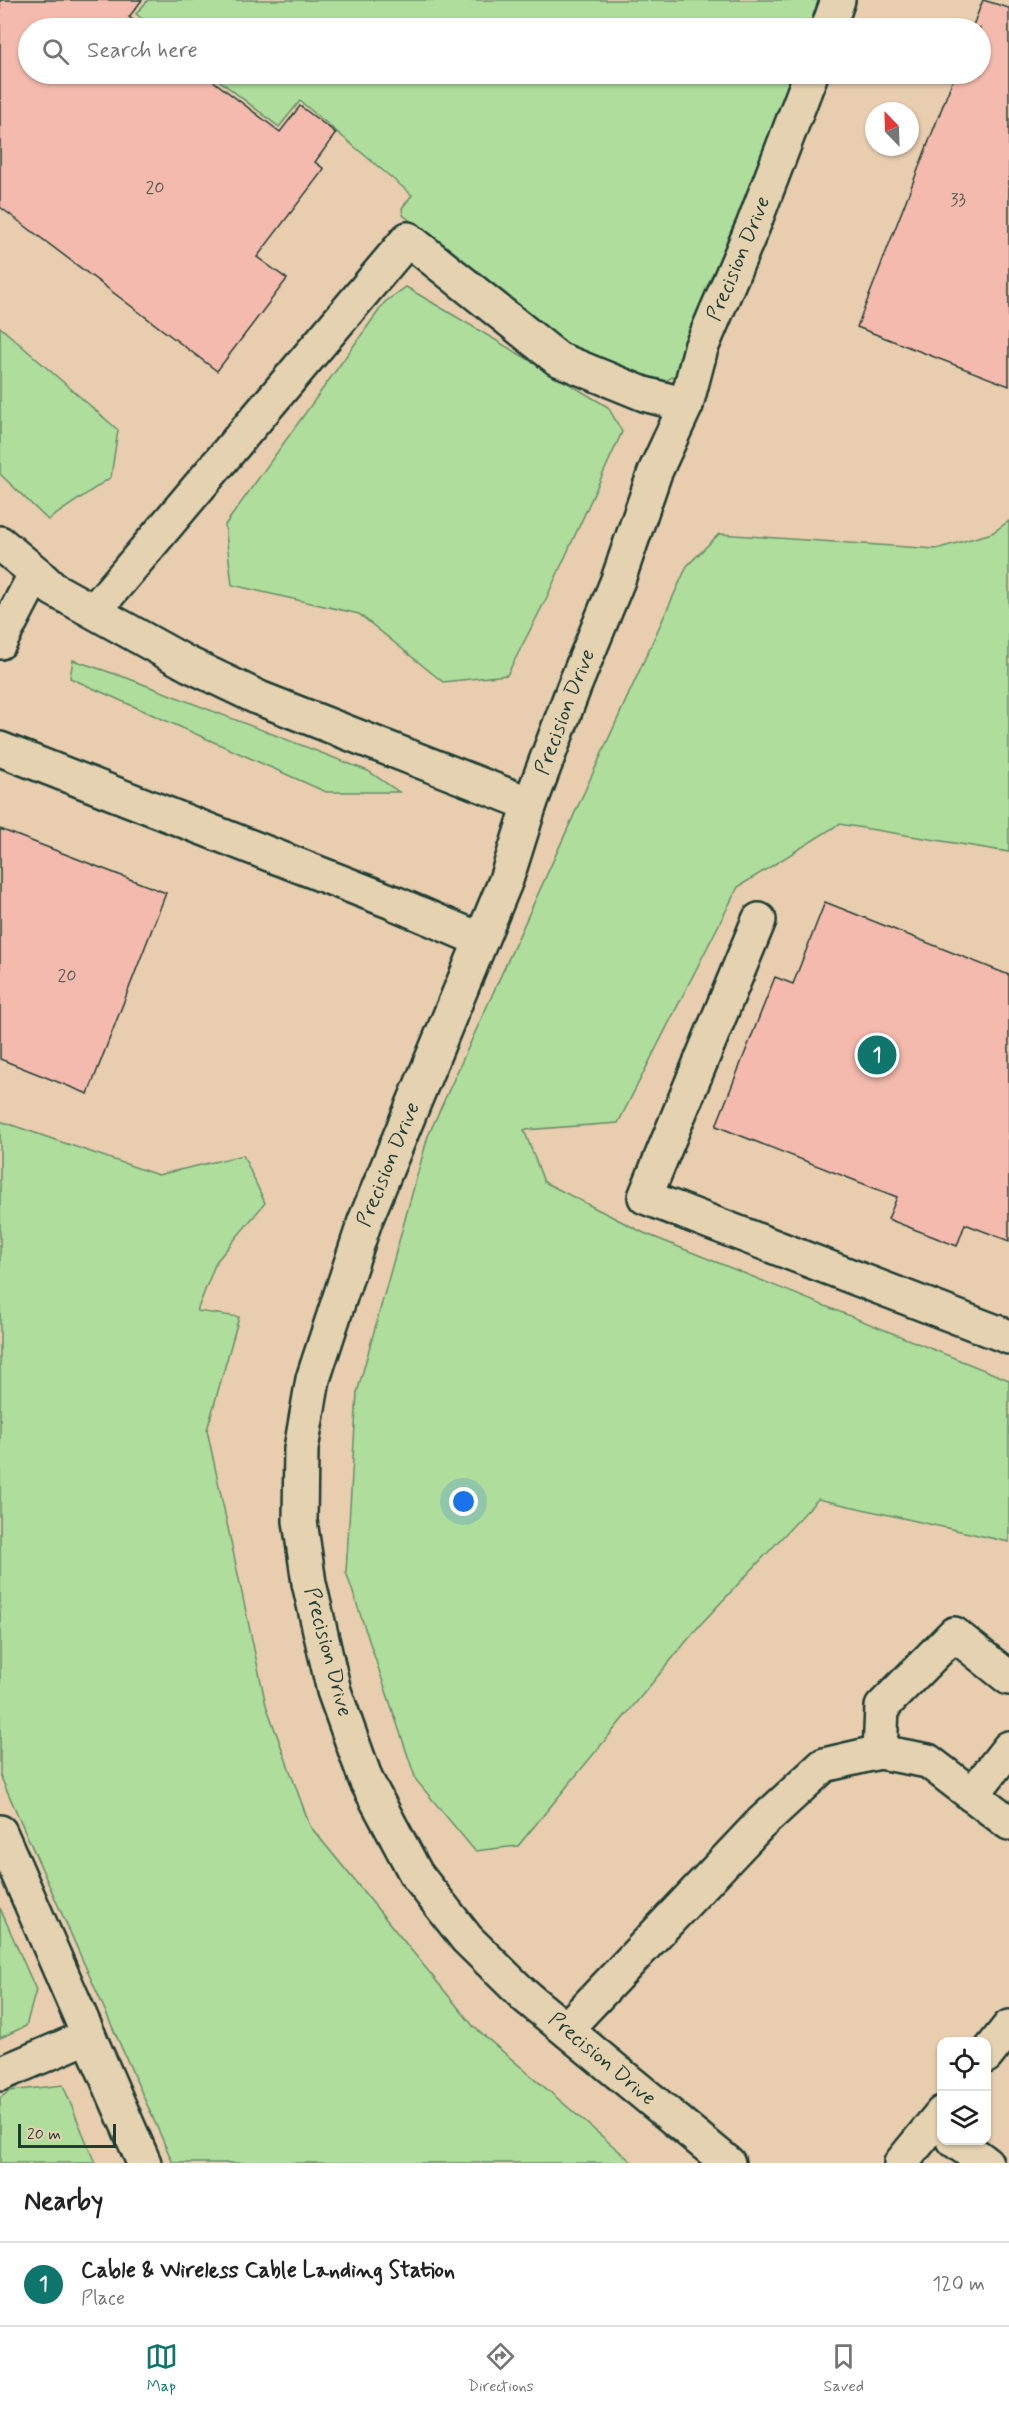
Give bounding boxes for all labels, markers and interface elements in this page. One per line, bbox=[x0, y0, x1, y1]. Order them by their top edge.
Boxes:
search box bbox=[18, 18, 991, 84]
icon: search bbox=[39, 35, 72, 68]
text: Search here bbox=[87, 37, 198, 65]
north arrow bbox=[865, 102, 919, 156]
house number: 20 bbox=[145, 176, 165, 200]
house number: 33 bbox=[950, 188, 966, 212]
street label: Precision Drive bbox=[700, 192, 777, 325]
street label: Precision Drive bbox=[528, 645, 602, 779]
house number: 20 bbox=[57, 964, 77, 988]
pin: 1 bbox=[858, 1032, 896, 1078]
street label: Precision Drive bbox=[350, 1098, 427, 1231]
your location bbox=[449, 1487, 478, 1516]
street label: Precision Drive bbox=[297, 1584, 359, 1720]
street label: Precision Drive bbox=[542, 2006, 662, 2112]
map controls bbox=[937, 2037, 991, 2145]
button: locate bbox=[937, 2037, 991, 2091]
button: layers bbox=[937, 2091, 991, 2145]
scale bar bbox=[18, 2121, 116, 2148]
text: 20 m bbox=[27, 2124, 61, 2145]
text: Nearby bbox=[24, 2185, 103, 2219]
text: Cable & Wireless Cable Landing Station bbox=[81, 2257, 455, 2285]
text: 1 bbox=[39, 2271, 48, 2298]
text: 120 m bbox=[932, 2271, 985, 2298]
text: Place bbox=[81, 2285, 125, 2312]
tab: Map bbox=[145, 2340, 178, 2397]
tab: Directions bbox=[468, 2340, 534, 2397]
tab: Saved bbox=[824, 2340, 864, 2397]

